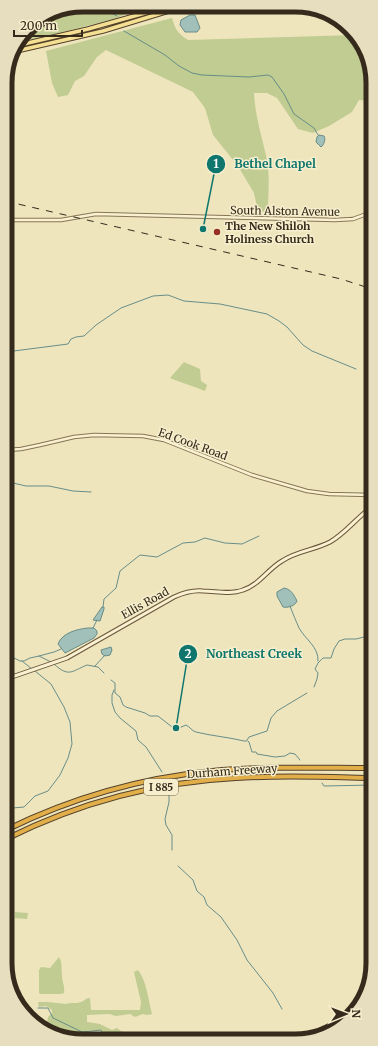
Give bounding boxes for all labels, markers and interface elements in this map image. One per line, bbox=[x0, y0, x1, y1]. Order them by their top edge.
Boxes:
scale bar bbox=[14, 12, 82, 38]
text: 200 m bbox=[20, 18, 57, 33]
callout: Bethel Chapel bbox=[206, 152, 324, 176]
text: 1 bbox=[213, 156, 219, 171]
text: Bethel Chapel bbox=[234, 156, 316, 171]
street label: South Alston Avenue bbox=[230, 203, 340, 219]
place label: The New Shiloh Holiness Church bbox=[225, 219, 315, 246]
marker: The New Shiloh Holiness Church bbox=[212, 227, 222, 237]
street label: Ed Cook Road bbox=[156, 425, 230, 463]
street label: Ellis Road bbox=[119, 584, 172, 622]
callout: Northeast Creek bbox=[178, 642, 309, 666]
text: 2 bbox=[184, 646, 192, 661]
text: Northeast Creek bbox=[206, 646, 302, 661]
street label: Durham Freeway bbox=[186, 761, 278, 781]
road number: I 885 bbox=[144, 779, 178, 795]
north arrow bbox=[326, 994, 366, 1034]
text: N bbox=[349, 1009, 363, 1019]

